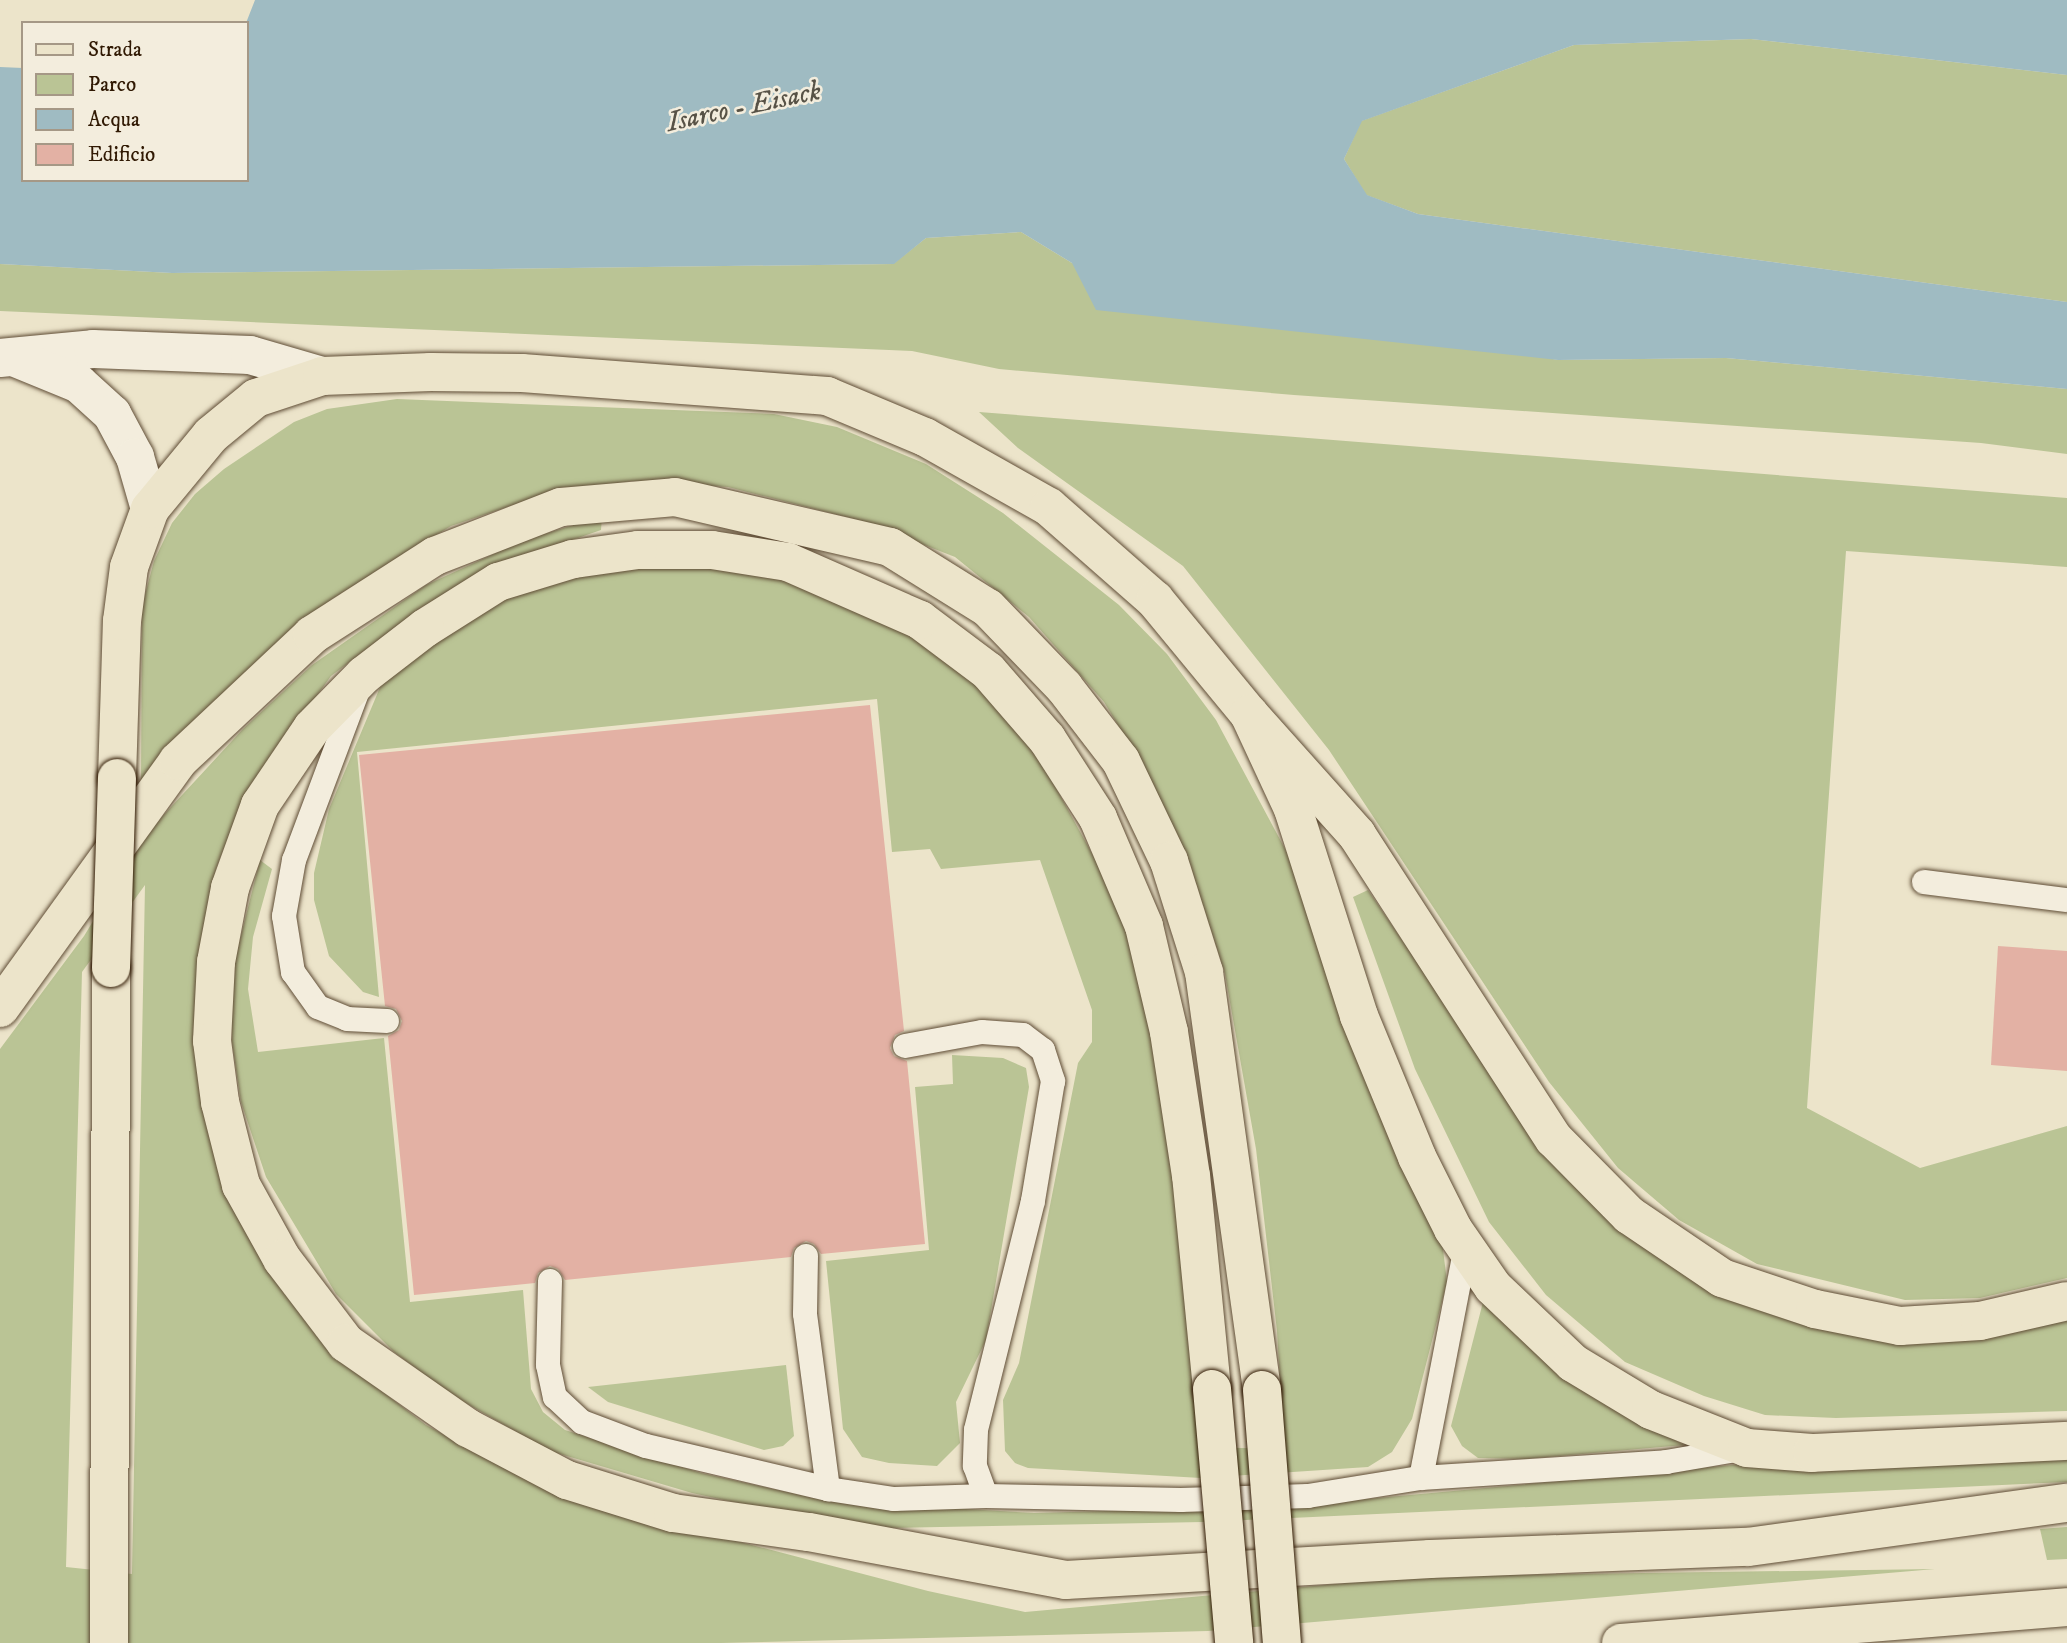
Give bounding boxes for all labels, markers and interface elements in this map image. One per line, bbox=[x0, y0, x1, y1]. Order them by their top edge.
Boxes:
legend bbox=[21, 21, 248, 182]
text: Strada bbox=[88, 37, 142, 63]
text: Parco bbox=[88, 72, 136, 98]
water label: Isarco - Eisack bbox=[664, 74, 824, 140]
text: Acqua bbox=[88, 107, 140, 133]
text: Edificio bbox=[88, 142, 155, 168]

